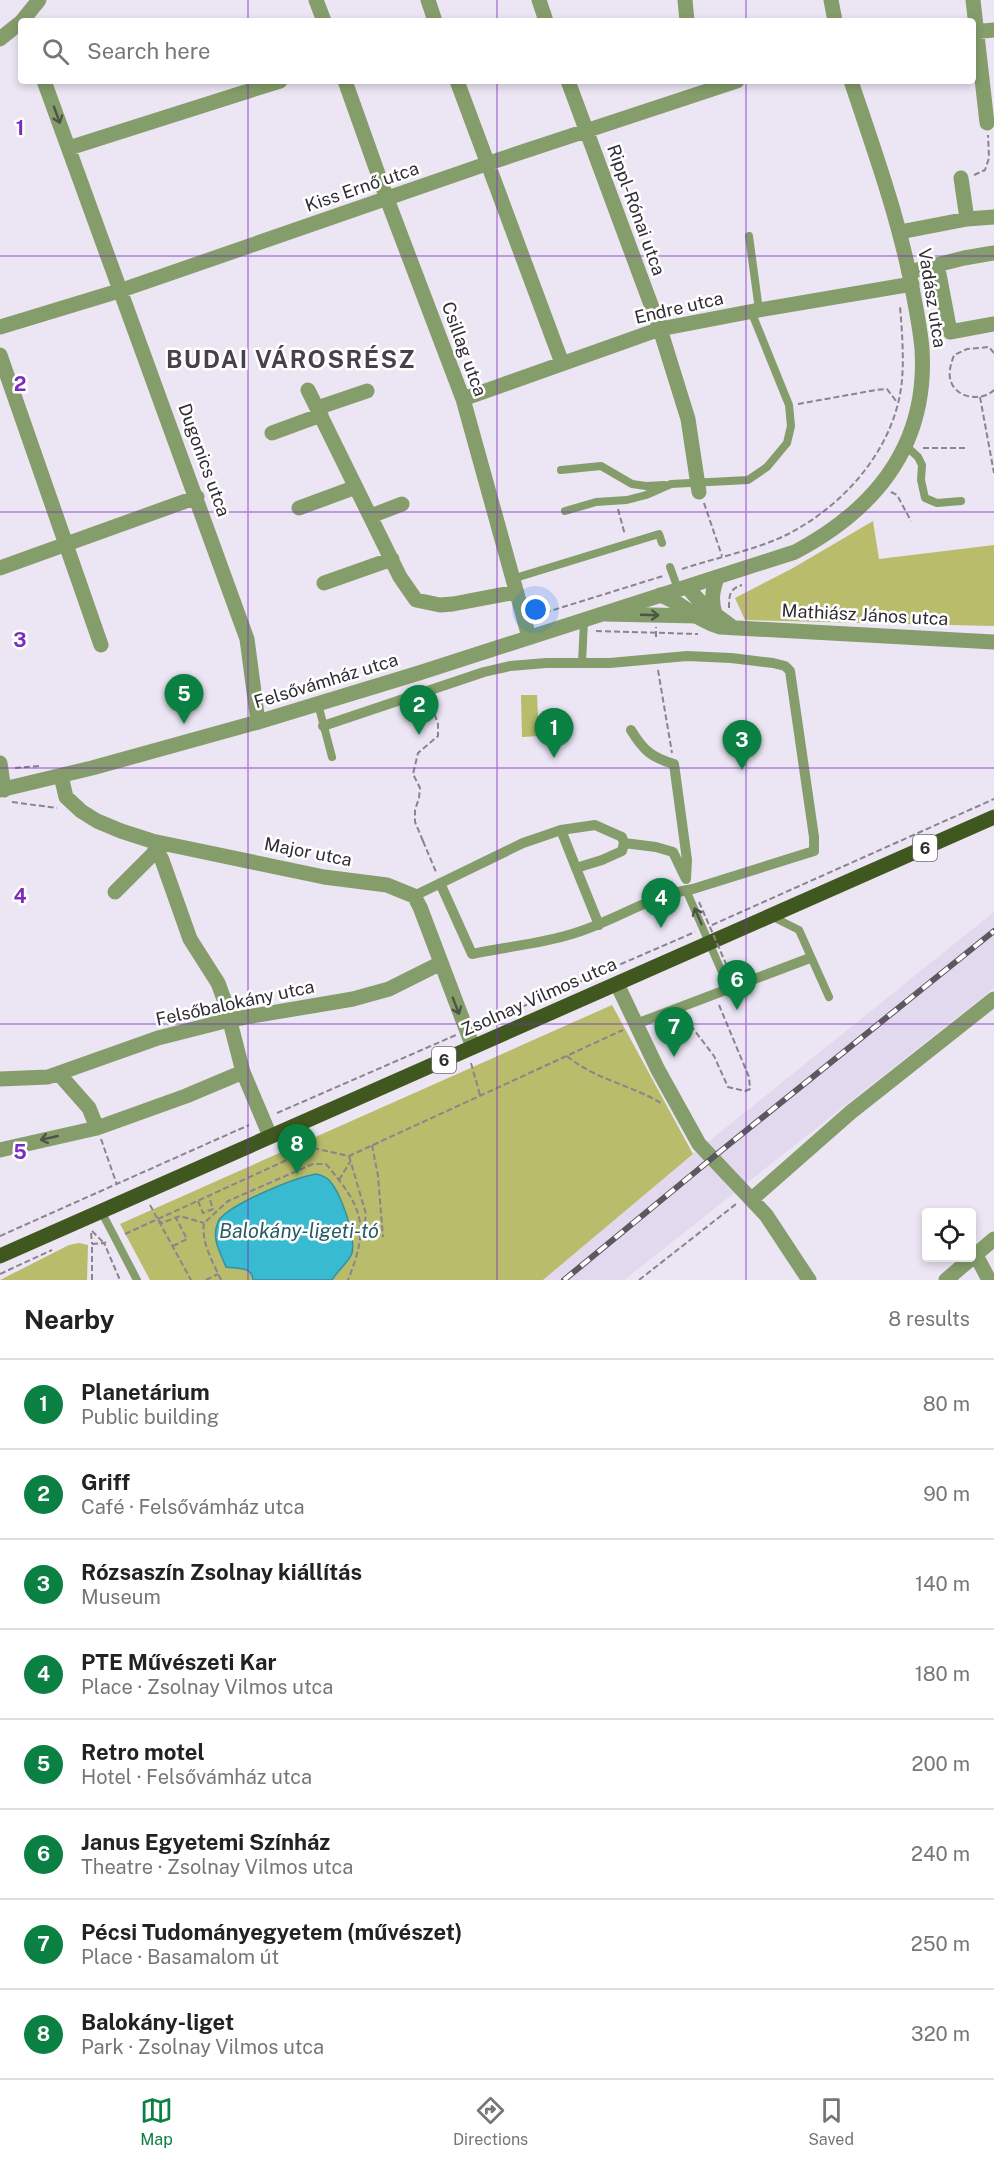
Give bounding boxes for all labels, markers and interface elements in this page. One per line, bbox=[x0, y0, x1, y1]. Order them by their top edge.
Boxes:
search box bbox=[18, 18, 976, 84]
icon: search bbox=[39, 35, 72, 68]
text: Search here bbox=[87, 38, 211, 64]
one-way arrow bbox=[52, 105, 63, 123]
text: 1 bbox=[16, 116, 24, 140]
street label: Rippl-Rónai utca bbox=[603, 141, 670, 278]
street label: Kiss Ernő utca bbox=[302, 157, 421, 216]
street label: Vadász utca bbox=[914, 247, 951, 349]
street label: Endre utca bbox=[633, 287, 725, 328]
street label: Csillag utca bbox=[438, 299, 491, 399]
district label: BUDAI VÁROSRÉSZ bbox=[166, 345, 416, 373]
text: 2 bbox=[14, 372, 26, 396]
street label: Dugonics utca bbox=[174, 400, 235, 519]
your location bbox=[521, 595, 550, 624]
street label: Mathiász János utca bbox=[781, 600, 949, 629]
one-way arrow bbox=[639, 610, 659, 621]
text: 3 bbox=[13, 628, 27, 652]
street label: Felsővámház utca bbox=[251, 649, 400, 712]
pin: 5 bbox=[164, 674, 204, 724]
pin: 2 bbox=[400, 686, 438, 735]
pin: 1 bbox=[534, 708, 574, 758]
pin: 3 bbox=[722, 720, 762, 770]
street label: Major utca bbox=[262, 833, 354, 870]
road number: 6 bbox=[913, 835, 937, 861]
pin: 4 bbox=[642, 878, 680, 928]
text: 4 bbox=[13, 884, 27, 908]
one-way arrow bbox=[692, 908, 703, 926]
street label: Zsolnay Vilmos utca bbox=[458, 953, 620, 1040]
pin: 6 bbox=[718, 960, 756, 1010]
street label: Felsőbalokány utca bbox=[154, 975, 316, 1030]
one-way arrow bbox=[452, 996, 463, 1014]
pin: 7 bbox=[654, 1008, 694, 1057]
road number: 6 bbox=[432, 1047, 456, 1073]
pin: 8 bbox=[278, 1124, 316, 1174]
one-way arrow bbox=[39, 1133, 58, 1145]
text: 5 bbox=[13, 1140, 27, 1164]
map controls bbox=[922, 1208, 976, 1262]
button: locate bbox=[922, 1208, 976, 1262]
water label: Balokány-ligeti-tó bbox=[219, 1219, 379, 1243]
text: Nearby bbox=[24, 1304, 114, 1335]
text: 8 results bbox=[888, 1307, 970, 1331]
text: Planetárium bbox=[81, 1379, 210, 1405]
text: 1 bbox=[39, 1392, 48, 1416]
text: 80 m bbox=[923, 1392, 970, 1416]
text: Public building bbox=[81, 1405, 219, 1429]
text: Griff bbox=[81, 1469, 130, 1495]
text: 2 bbox=[37, 1482, 50, 1506]
text: 90 m bbox=[923, 1482, 970, 1506]
text: Café · Felsővámház utca bbox=[81, 1495, 305, 1519]
text: Rózsaszín Zsolnay kiállítás bbox=[81, 1559, 362, 1585]
text: 3 bbox=[37, 1572, 50, 1596]
text: 140 m bbox=[915, 1572, 970, 1596]
text: Museum bbox=[81, 1585, 161, 1609]
text: PTE Művészeti Kar bbox=[81, 1649, 276, 1675]
text: 4 bbox=[37, 1662, 50, 1686]
text: 180 m bbox=[915, 1662, 970, 1686]
text: Place · Zsolnay Vilmos utca bbox=[81, 1675, 333, 1699]
text: Retro motel bbox=[81, 1739, 205, 1765]
text: 5 bbox=[37, 1752, 50, 1776]
text: 200 m bbox=[912, 1752, 970, 1776]
text: Hotel · Felsővámház utca bbox=[81, 1765, 312, 1789]
text: Janus Egyetemi Színház bbox=[81, 1829, 330, 1855]
text: 6 bbox=[37, 1842, 50, 1866]
text: 240 m bbox=[911, 1842, 970, 1866]
text: Theatre · Zsolnay Vilmos utca bbox=[81, 1855, 353, 1879]
text: Pécsi Tudományegyetem (művészet) bbox=[81, 1919, 462, 1945]
text: 7 bbox=[37, 1932, 50, 1956]
text: 250 m bbox=[911, 1932, 970, 1956]
text: Place · Basamalom út bbox=[81, 1945, 279, 1969]
text: Balokány-liget bbox=[81, 2009, 234, 2035]
text: 8 bbox=[37, 2022, 50, 2046]
text: 320 m bbox=[911, 2022, 970, 2046]
text: Park · Zsolnay Vilmos utca bbox=[81, 2035, 324, 2059]
tab: Map bbox=[140, 2094, 173, 2149]
tab: Directions bbox=[453, 2094, 528, 2149]
tab: Saved bbox=[808, 2094, 854, 2149]

